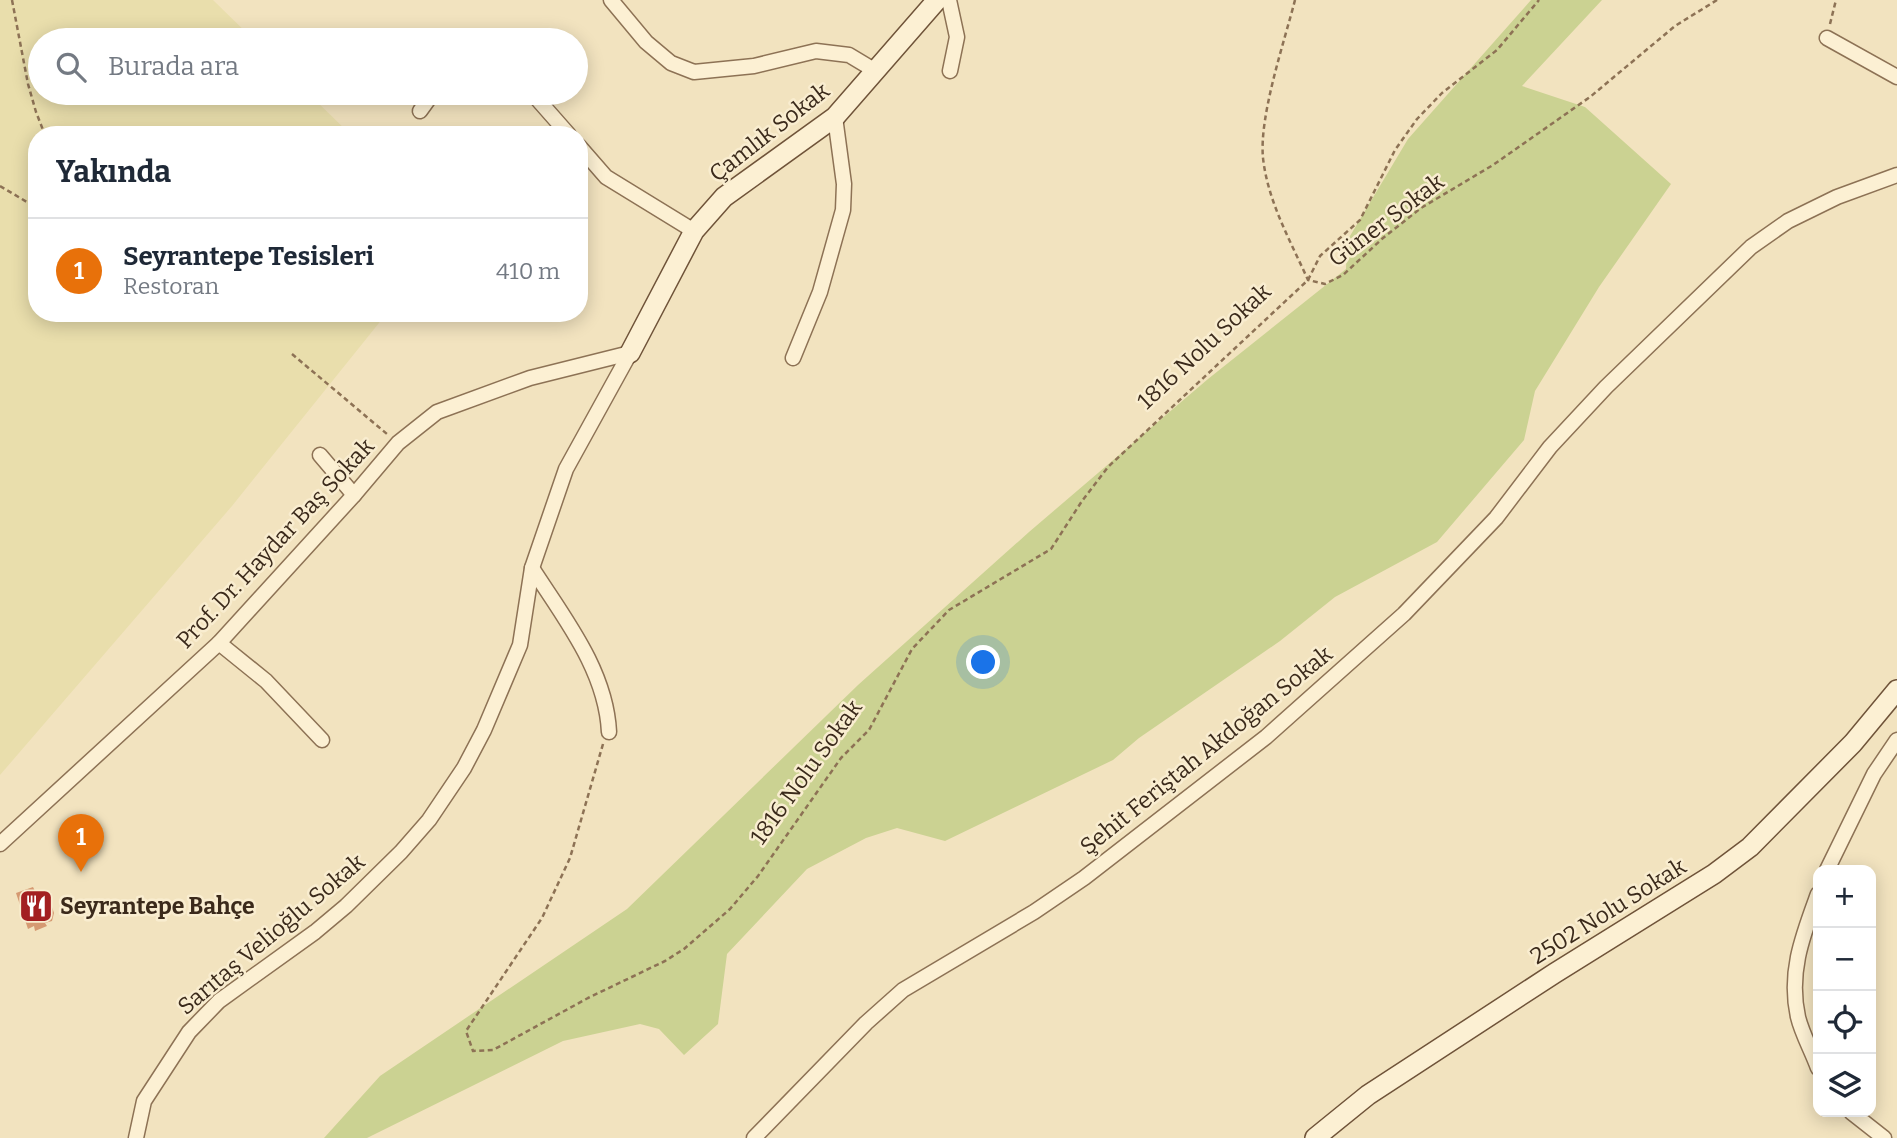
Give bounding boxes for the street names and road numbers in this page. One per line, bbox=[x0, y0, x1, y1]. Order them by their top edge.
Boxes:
street label: Çamlık Sokak bbox=[703, 76, 835, 188]
street label: Güner Sokak bbox=[1323, 167, 1449, 273]
street label: 1816 Nolu Sokak bbox=[1132, 277, 1276, 415]
street label: Prof. Dr. Haydar Baş Sokak bbox=[170, 432, 380, 654]
street label: Şehit Feriştah Akdoğan Sokak bbox=[1074, 640, 1338, 860]
street label: 1816 Nolu Sokak bbox=[744, 694, 868, 850]
street label: Sarıtaş Velioğlu Sokak bbox=[172, 848, 370, 1020]
street label: 2502 Nolu Sokak bbox=[1525, 852, 1691, 970]

